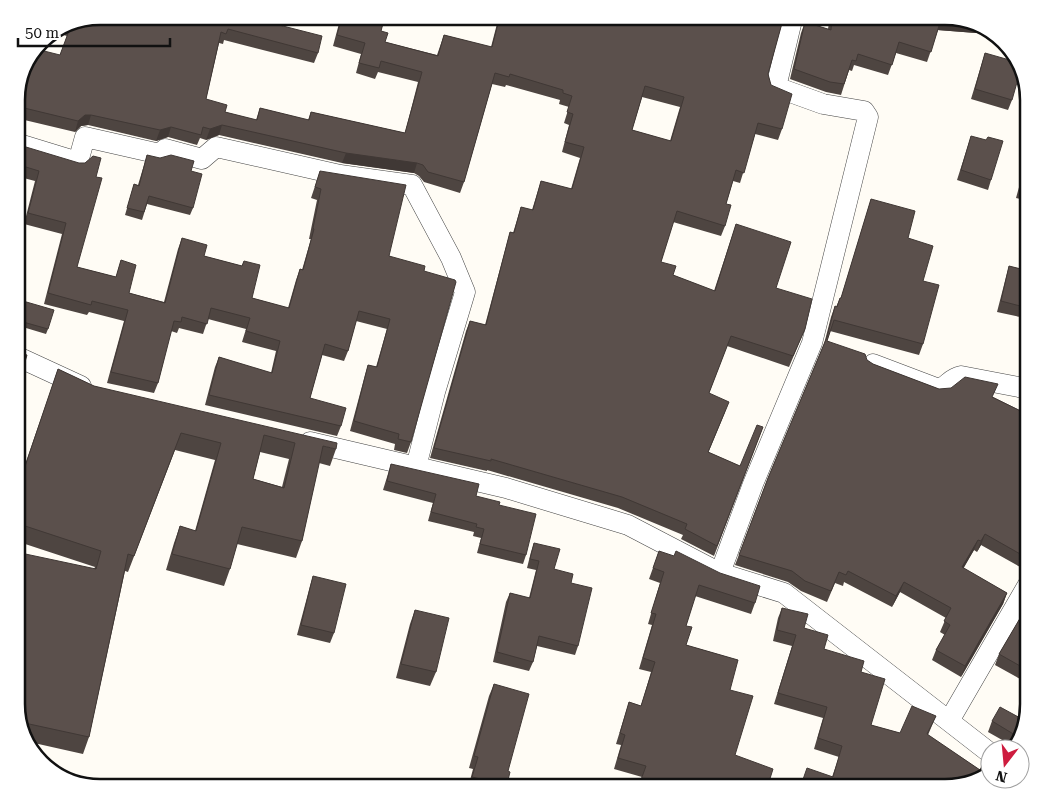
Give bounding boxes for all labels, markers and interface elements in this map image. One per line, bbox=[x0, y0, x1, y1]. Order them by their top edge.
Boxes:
scale bar bbox=[18, 15, 170, 47]
text: 50 m bbox=[25, 24, 60, 42]
north arrow bbox=[980, 739, 1030, 789]
text: N bbox=[994, 767, 1009, 786]

